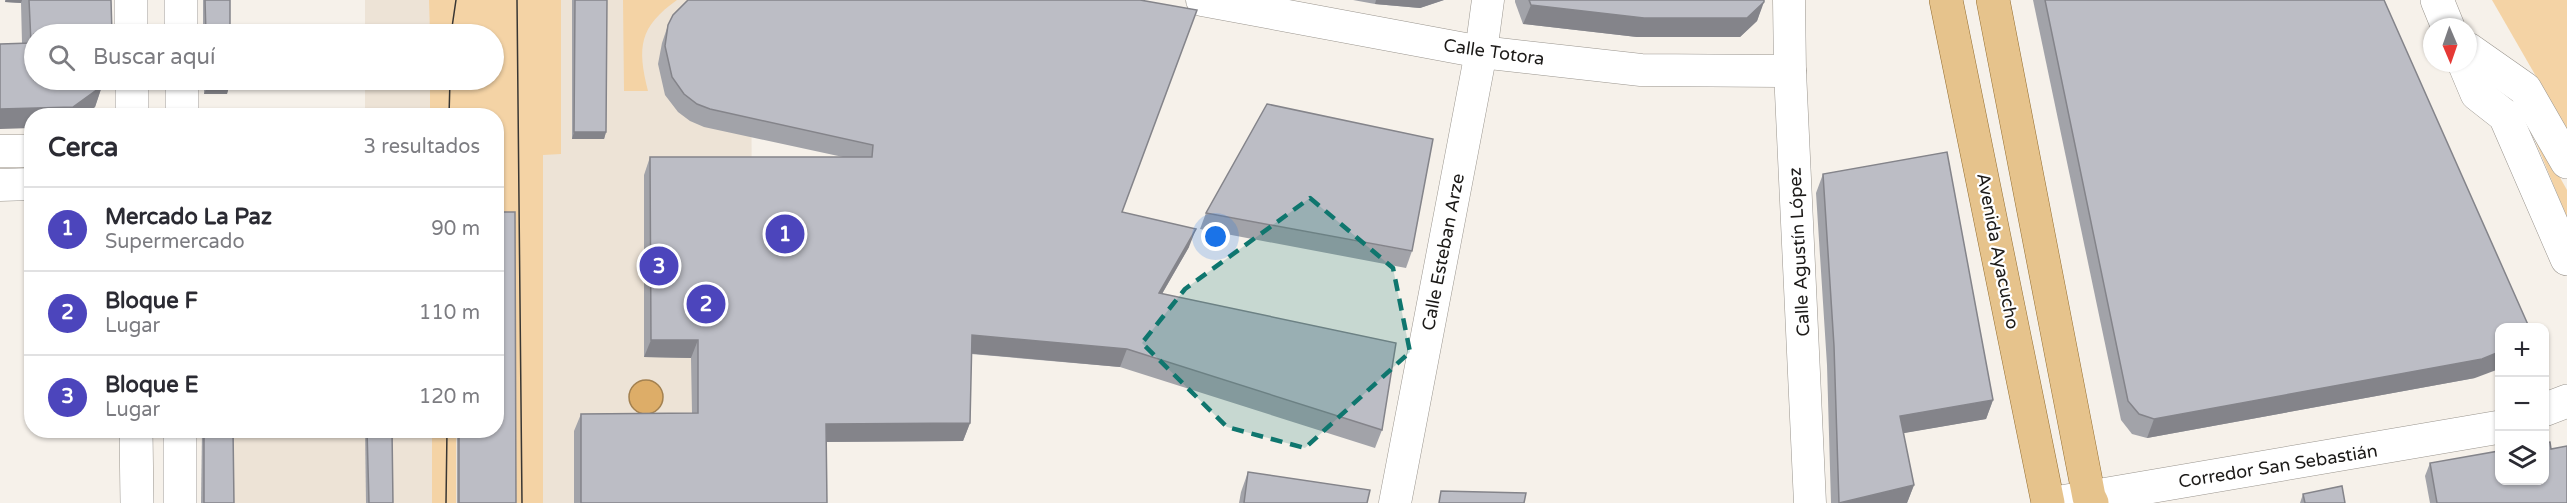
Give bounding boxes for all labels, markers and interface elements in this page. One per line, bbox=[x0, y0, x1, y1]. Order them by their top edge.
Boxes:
north arrow bbox=[2423, 18, 2477, 72]
search box bbox=[24, 24, 504, 90]
street label: Calle Totora bbox=[1442, 34, 1546, 70]
icon: search bbox=[45, 41, 78, 74]
text: Buscar aquí bbox=[93, 44, 215, 70]
text: Cerca bbox=[48, 132, 118, 163]
text: 3 resultados bbox=[364, 135, 480, 159]
street label: Calle Agustín López bbox=[1784, 167, 1814, 337]
street label: Calle Esteban Arze bbox=[1417, 171, 1469, 333]
street label: Avenida Ayacucho bbox=[1972, 171, 2024, 331]
text: Mercado La Paz bbox=[105, 204, 272, 230]
pin: 1 bbox=[766, 212, 804, 256]
text: 1 bbox=[61, 217, 74, 241]
text: 90 m bbox=[431, 217, 480, 241]
your location bbox=[1201, 222, 1230, 251]
text: Supermercado bbox=[105, 230, 245, 254]
pin: 3 bbox=[640, 244, 678, 288]
pin: 2 bbox=[686, 282, 726, 326]
text: Bloque F bbox=[105, 288, 198, 314]
text: 2 bbox=[61, 301, 74, 325]
text: 110 m bbox=[419, 301, 480, 325]
text: Lugar bbox=[105, 314, 160, 338]
map controls bbox=[2495, 323, 2549, 485]
button: + bbox=[2495, 323, 2549, 377]
text: Bloque E bbox=[105, 372, 198, 398]
button: − bbox=[2495, 377, 2549, 431]
text: 3 bbox=[61, 385, 74, 409]
text: 120 m bbox=[419, 385, 480, 409]
text: Lugar bbox=[105, 398, 160, 422]
button: layers bbox=[2495, 431, 2549, 485]
street label: Corredor San Sebastián bbox=[2177, 439, 2379, 493]

